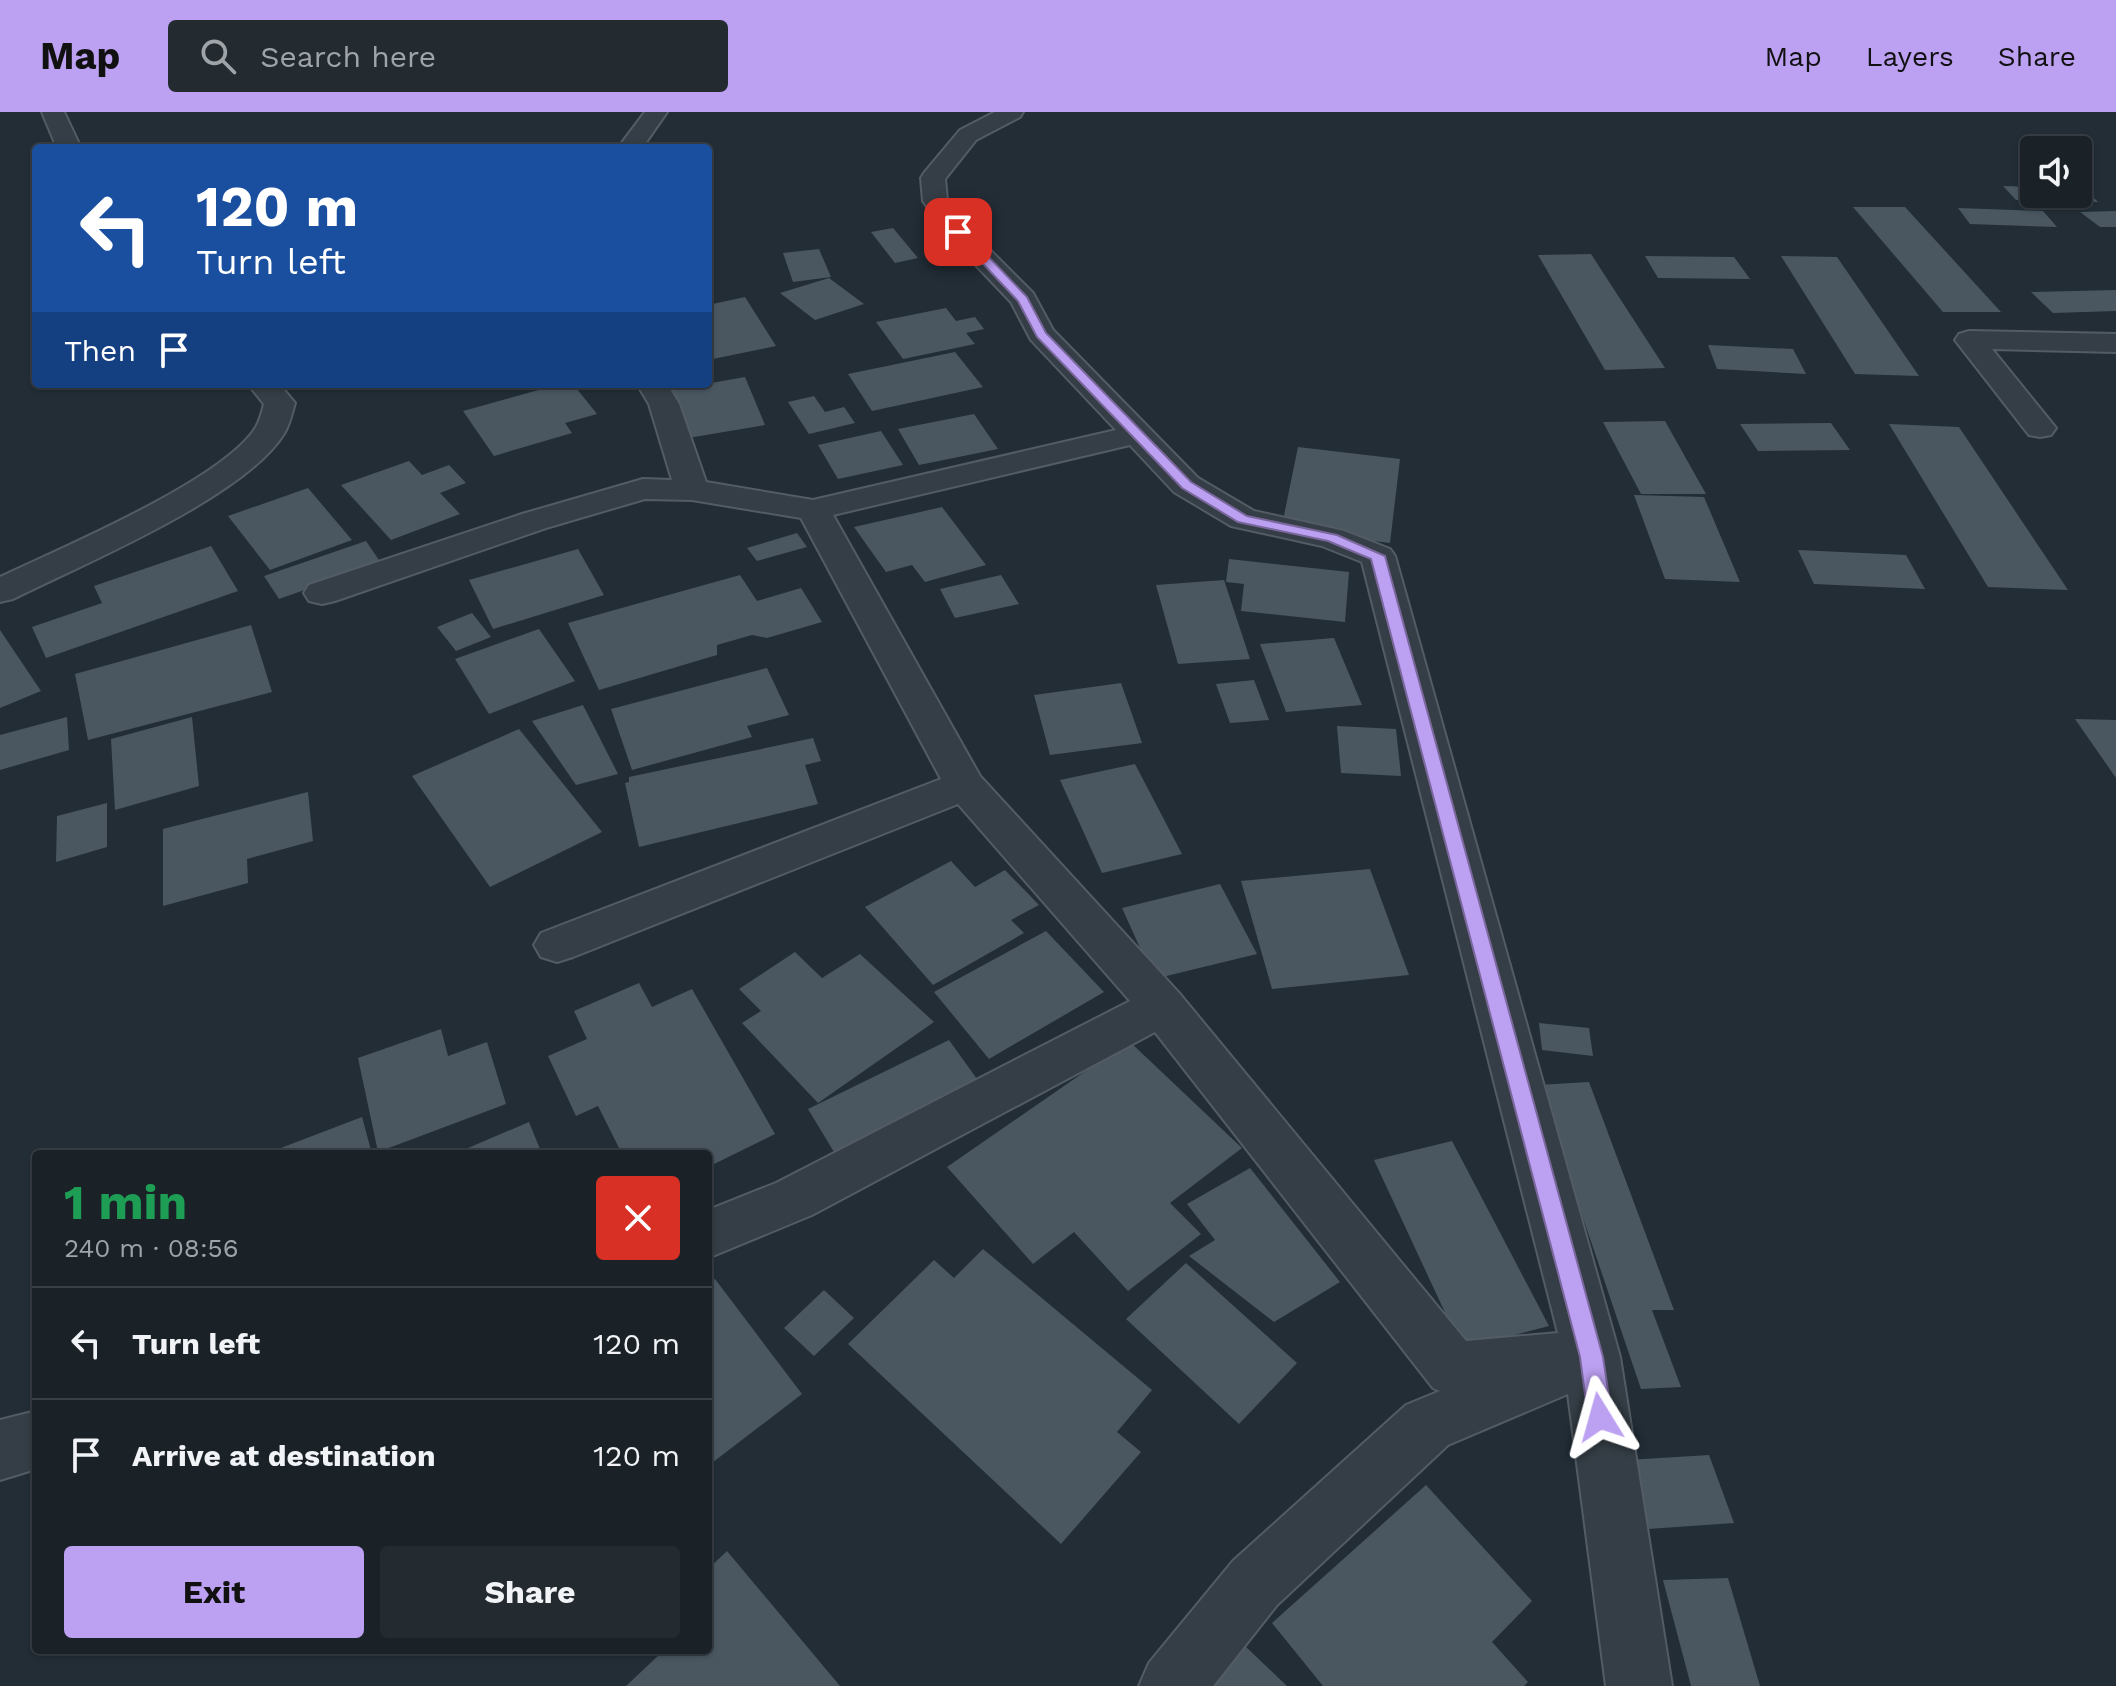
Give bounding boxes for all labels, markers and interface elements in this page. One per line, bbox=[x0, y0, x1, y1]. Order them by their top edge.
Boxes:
search box bbox=[168, 20, 728, 92]
text: Map bbox=[40, 34, 120, 78]
icon: search bbox=[196, 34, 240, 78]
text: Search here bbox=[260, 39, 436, 74]
text: Map bbox=[1765, 40, 1822, 73]
text: Layers bbox=[1866, 40, 1954, 73]
text: Share bbox=[1998, 40, 2076, 73]
map controls bbox=[2020, 136, 2092, 208]
button: sound bbox=[2020, 136, 2092, 208]
text: 120 m bbox=[196, 174, 358, 240]
icon: left bbox=[64, 176, 168, 280]
pin bbox=[924, 198, 992, 266]
icon: arrive bbox=[936, 210, 980, 254]
text: Turn left bbox=[196, 241, 346, 283]
icon: arrive bbox=[152, 328, 196, 372]
text: Then bbox=[64, 333, 136, 368]
text: 1 min bbox=[64, 1174, 187, 1231]
button: close bbox=[596, 1176, 680, 1260]
text: 240 m · 08:56 bbox=[64, 1233, 239, 1263]
icon: left bbox=[64, 1321, 108, 1365]
text: Turn left bbox=[132, 1326, 260, 1361]
text: 120 m bbox=[593, 1326, 680, 1361]
position arrow bbox=[1558, 1375, 1642, 1459]
icon: arrive bbox=[64, 1433, 108, 1477]
text: Arrive at destination bbox=[132, 1438, 436, 1473]
text: 120 m bbox=[593, 1438, 680, 1473]
button: Exit bbox=[64, 1546, 364, 1638]
button: Share bbox=[380, 1546, 680, 1638]

